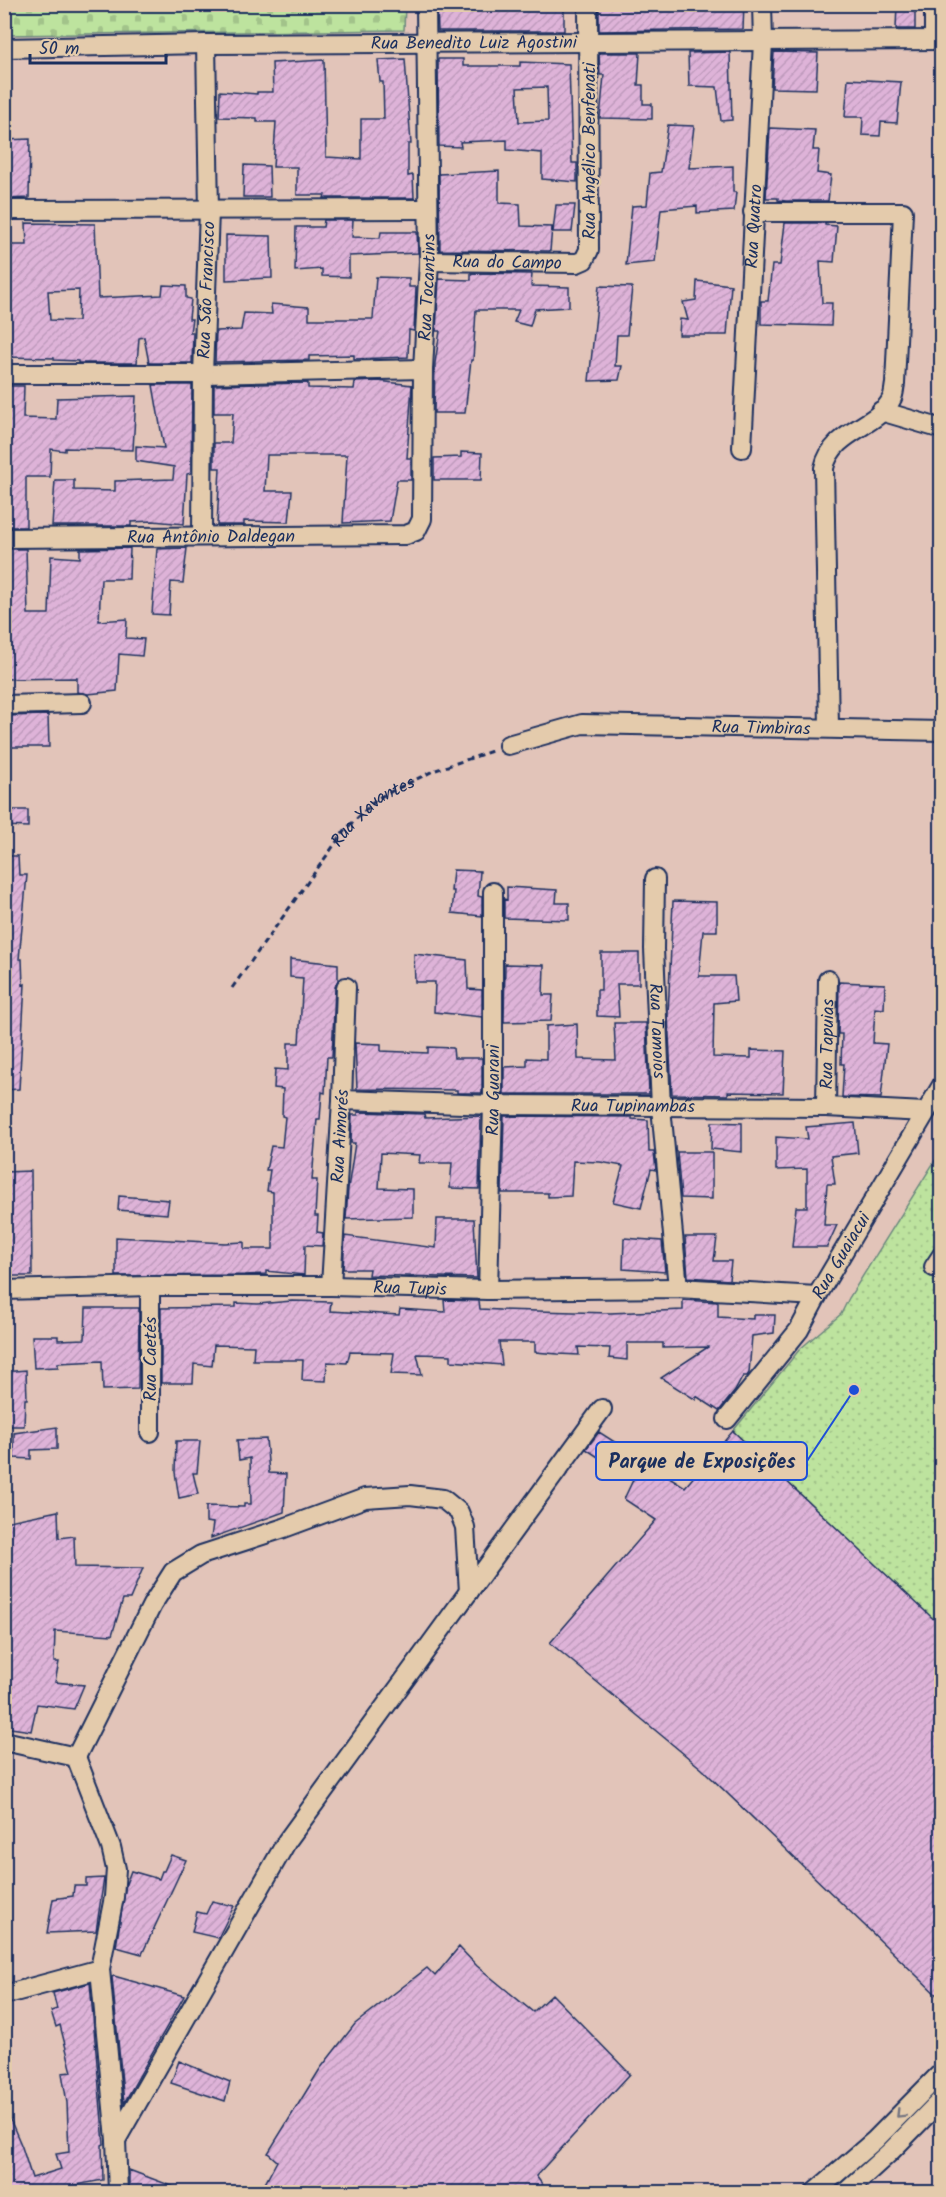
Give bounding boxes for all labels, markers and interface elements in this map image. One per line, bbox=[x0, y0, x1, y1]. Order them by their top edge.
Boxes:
scale bar bbox=[30, 27, 166, 65]
street label: Rua Benedito Luiz Agostini bbox=[371, 29, 578, 59]
text: 50 m bbox=[39, 35, 79, 64]
street label: Rua Angélico Benfenati bbox=[576, 62, 605, 240]
street label: Rua Quatro bbox=[738, 183, 772, 269]
street label: Rua São Francisco bbox=[191, 221, 225, 360]
street label: Rua Tocantins bbox=[412, 233, 445, 342]
street label: Rua do Campo bbox=[452, 248, 562, 279]
street label: Rua Antônio Daldegan bbox=[127, 523, 295, 553]
street label: Rua Timbiras bbox=[711, 714, 811, 744]
street label: Rua Xavantes bbox=[324, 769, 421, 854]
street label: Rua Tamoios bbox=[640, 983, 673, 1080]
street label: Rua Tapuias bbox=[813, 998, 844, 1090]
street label: Rua Guarani bbox=[479, 1044, 509, 1136]
street label: Rua Aimorés bbox=[324, 1088, 358, 1184]
street label: Rua Tupinambás bbox=[571, 1092, 695, 1122]
street label: Rua Guaiacui bbox=[805, 1207, 880, 1305]
street label: Rua Tupis bbox=[373, 1274, 447, 1305]
street label: Rua Caetés bbox=[137, 1316, 166, 1401]
callout: Parque de Exposições bbox=[596, 1442, 807, 1480]
text: Parque de Exposições bbox=[608, 1447, 796, 1479]
one-way arrow bbox=[897, 2107, 908, 2118]

